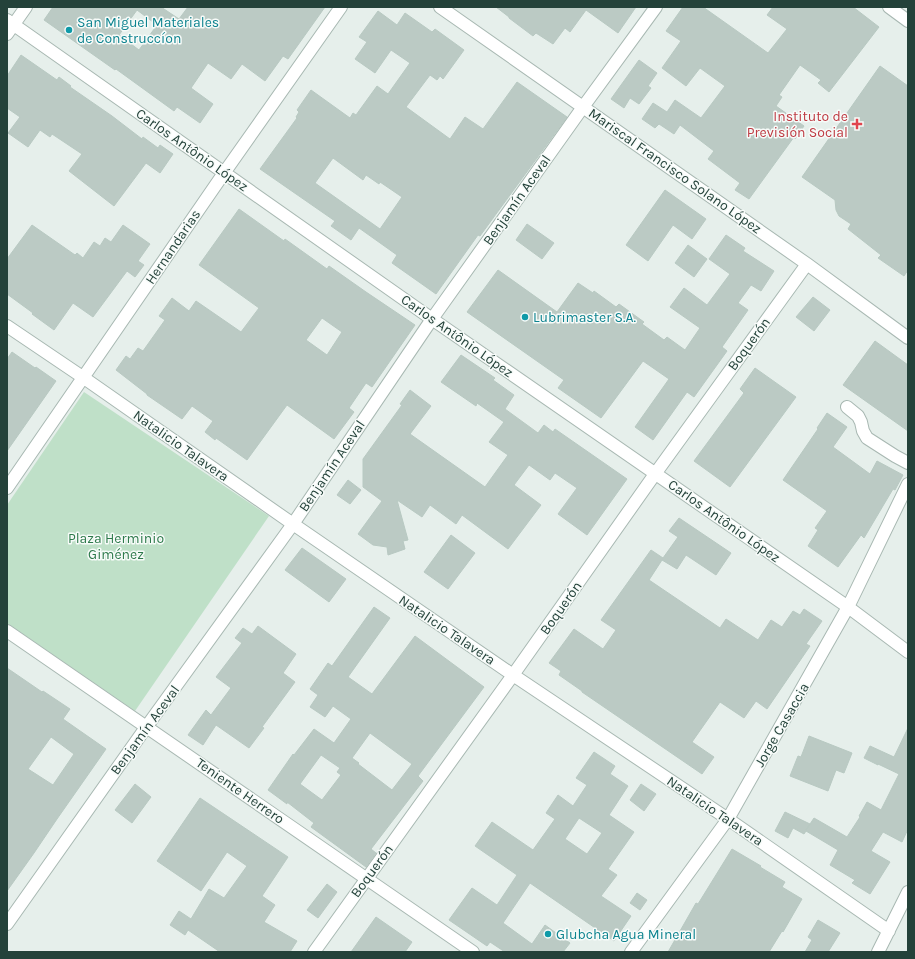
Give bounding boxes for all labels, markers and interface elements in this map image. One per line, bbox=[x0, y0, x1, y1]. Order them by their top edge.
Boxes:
place label: San Miguel Materiales de Construccíon bbox=[77, 14, 219, 47]
marker: San Miguel Materiales de Construccíon bbox=[64, 25, 74, 35]
street label: Carlos Antônio López bbox=[133, 105, 251, 195]
street label: Mariscal Francisco Solano López bbox=[585, 105, 765, 237]
place label: Instituto de Previsión Social bbox=[747, 108, 848, 141]
marker: Instituto de Previsión Social bbox=[851, 118, 863, 130]
street label: Benjamín Aceval bbox=[479, 151, 555, 249]
street label: Hernandarias bbox=[142, 206, 204, 288]
street label: Carlos Antônio López bbox=[398, 291, 516, 381]
place label: Lubrimaster S.A. bbox=[533, 309, 637, 326]
marker: Lubrimaster S.A. bbox=[520, 312, 530, 322]
street label: Boquerón bbox=[724, 314, 774, 374]
street label: Natalicio Talavera bbox=[130, 407, 232, 485]
street label: Benjamín Aceval bbox=[295, 417, 369, 515]
street label: Carlos Antônio López bbox=[665, 476, 783, 566]
park label: Plaza Herminio Giménez bbox=[68, 530, 164, 563]
street label: Boquerón bbox=[536, 578, 586, 638]
street label: Natalicio Talavera bbox=[395, 591, 499, 669]
street label: Jorge Casaccia bbox=[751, 680, 813, 770]
street label: Benjamín Aceval bbox=[107, 682, 183, 778]
street label: Teniente Herrero bbox=[193, 754, 287, 828]
street label: Natalicio Talavera bbox=[663, 772, 767, 850]
street label: Boquerón bbox=[347, 841, 397, 901]
place label: Glubcha Agua Mineral bbox=[556, 926, 696, 943]
marker: Glubcha Agua Mineral bbox=[543, 929, 553, 939]

